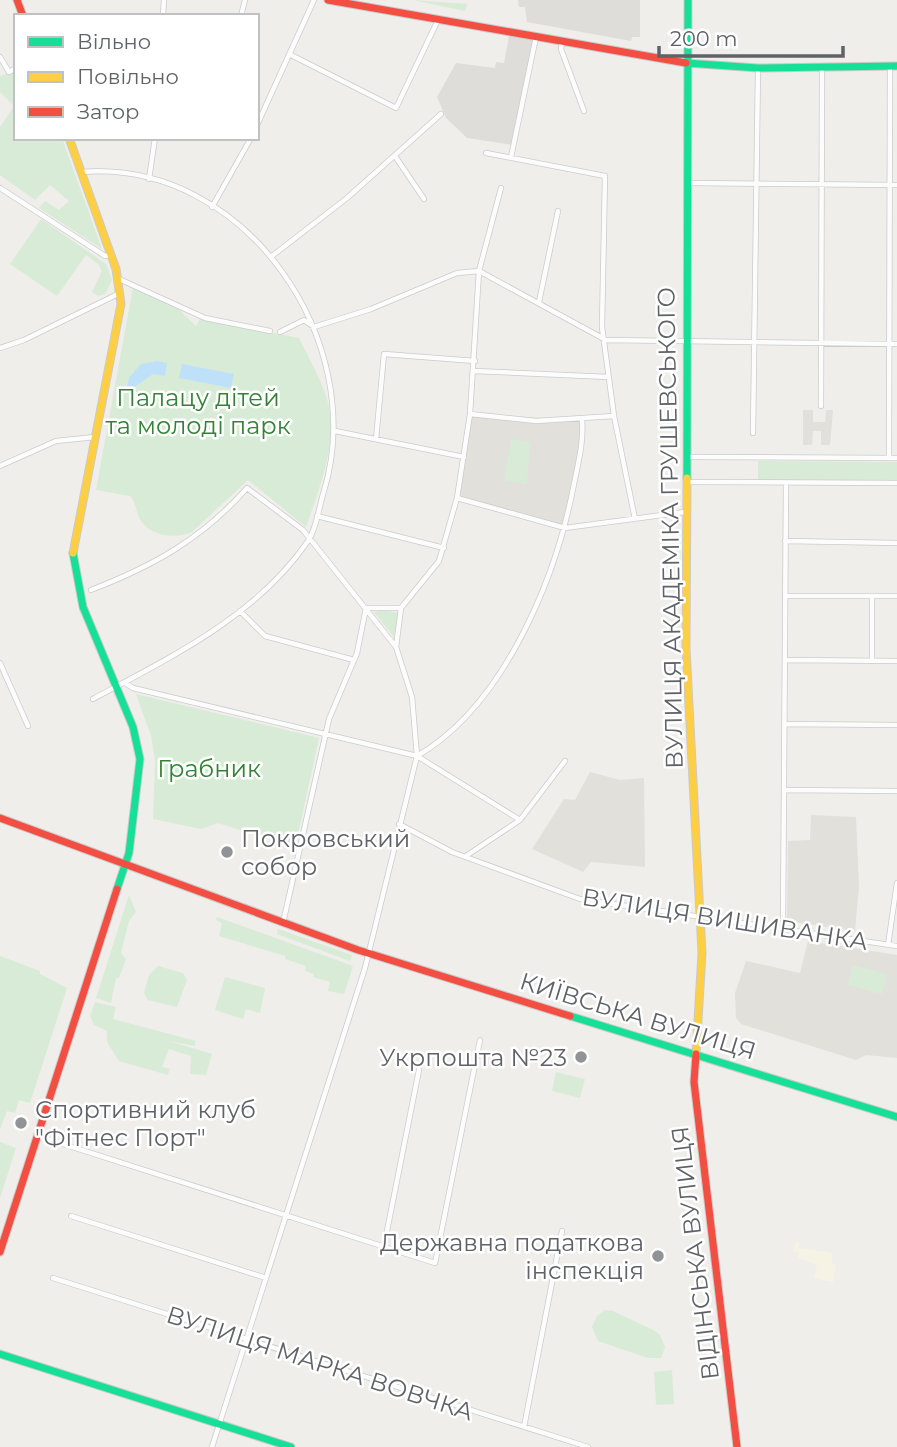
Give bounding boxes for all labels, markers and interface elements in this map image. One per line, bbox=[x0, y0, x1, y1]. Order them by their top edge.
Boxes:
legend bbox=[14, 14, 259, 140]
scale bar bbox=[659, 14, 843, 58]
text: 200 m bbox=[670, 26, 737, 51]
text: Вільно bbox=[77, 29, 151, 54]
text: Повільно bbox=[77, 64, 179, 89]
text: Затор bbox=[77, 99, 139, 124]
street label: ВУЛИЦЯ АКАДЕМІКА ГРУШЕВСЬКОГО bbox=[651, 287, 689, 769]
park label: Палацу дітей та молоді парк bbox=[105, 383, 291, 440]
park label: Грабник bbox=[157, 754, 261, 783]
place label: Покровський собор bbox=[241, 824, 410, 881]
marker: Покровський собор bbox=[219, 844, 235, 860]
street label: ВУЛИЦЯ ВИШИВАНКА bbox=[580, 882, 870, 956]
street label: КИЇВСЬКА ВУЛИЦЯ bbox=[516, 966, 760, 1066]
place label: Укрпошта №23 bbox=[379, 1043, 567, 1072]
marker: Укрпошта №23 bbox=[573, 1049, 589, 1065]
place label: Спортивний клуб "Фітнес Порт" bbox=[35, 1095, 256, 1152]
marker: Спортивний клуб "Фітнес Порт" bbox=[13, 1115, 29, 1131]
street label: ВІДІНСЬКА ВУЛИЦЯ bbox=[665, 1125, 725, 1381]
place label: Державна податкова інспекція bbox=[380, 1228, 644, 1285]
marker: Державна податкова інспекція bbox=[650, 1248, 666, 1264]
street label: ВУЛИЦЯ МАРКА ВОВЧКА bbox=[163, 1300, 477, 1426]

